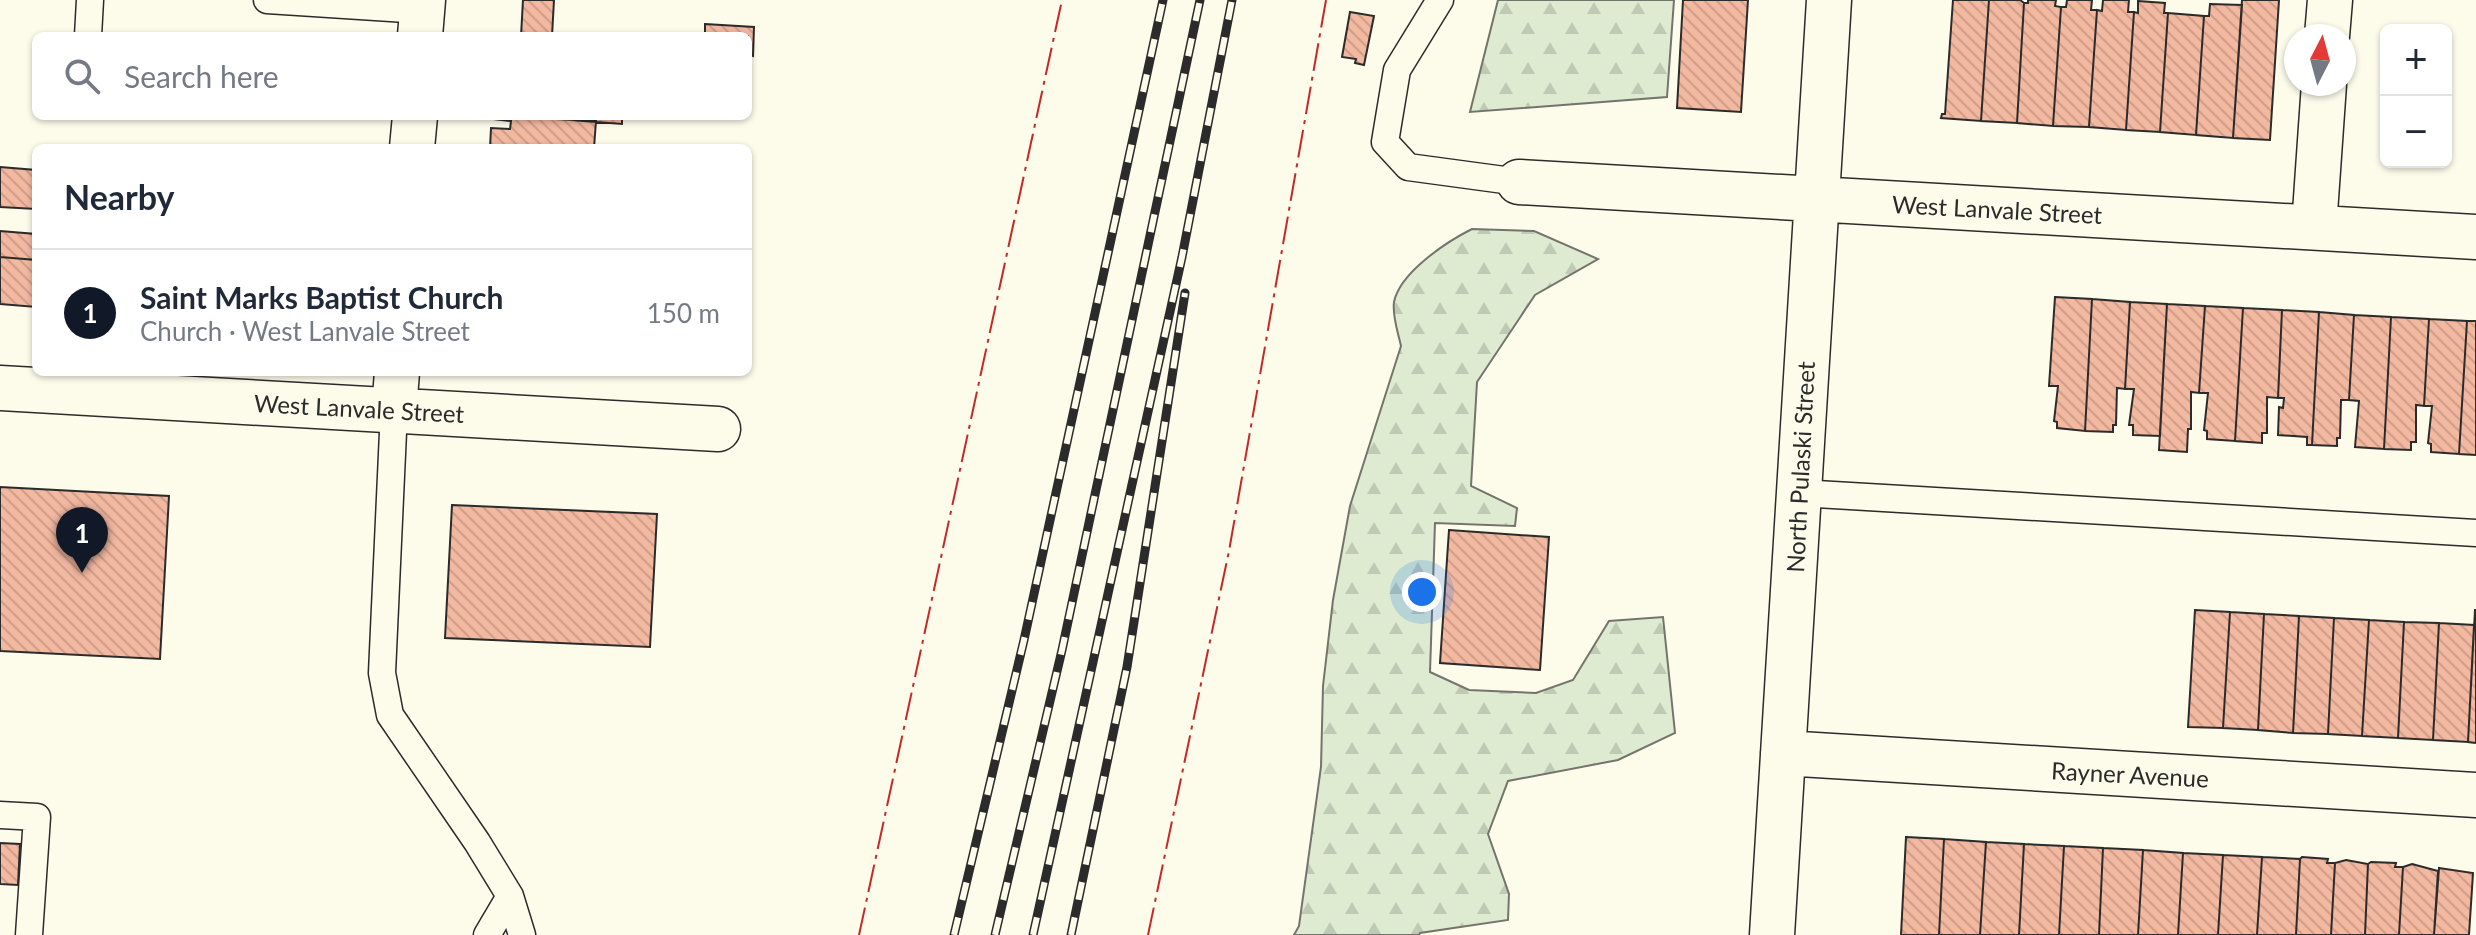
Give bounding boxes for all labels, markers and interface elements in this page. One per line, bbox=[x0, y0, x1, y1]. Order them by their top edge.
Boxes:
north arrow bbox=[2284, 24, 2356, 96]
map controls bbox=[2380, 24, 2452, 168]
button: + bbox=[2380, 24, 2452, 96]
search box bbox=[32, 32, 752, 120]
icon: search bbox=[60, 54, 104, 98]
text: Search here bbox=[124, 58, 279, 94]
button: − bbox=[2380, 96, 2452, 168]
text: Nearby bbox=[64, 176, 175, 217]
street label: West Lanvale Street bbox=[1891, 189, 2103, 229]
text: Saint Marks Baptist Church bbox=[140, 279, 503, 315]
text: 1 bbox=[82, 297, 98, 329]
text: 150 m bbox=[647, 297, 720, 329]
text: Church · West Lanvale Street bbox=[140, 315, 470, 347]
street label: North Pulaski Street bbox=[1780, 360, 1820, 573]
street label: West Lanvale Street bbox=[253, 388, 465, 428]
pin: 1 bbox=[56, 507, 108, 573]
your location bbox=[1402, 572, 1442, 612]
street label: Rayner Avenue bbox=[2050, 755, 2210, 793]

